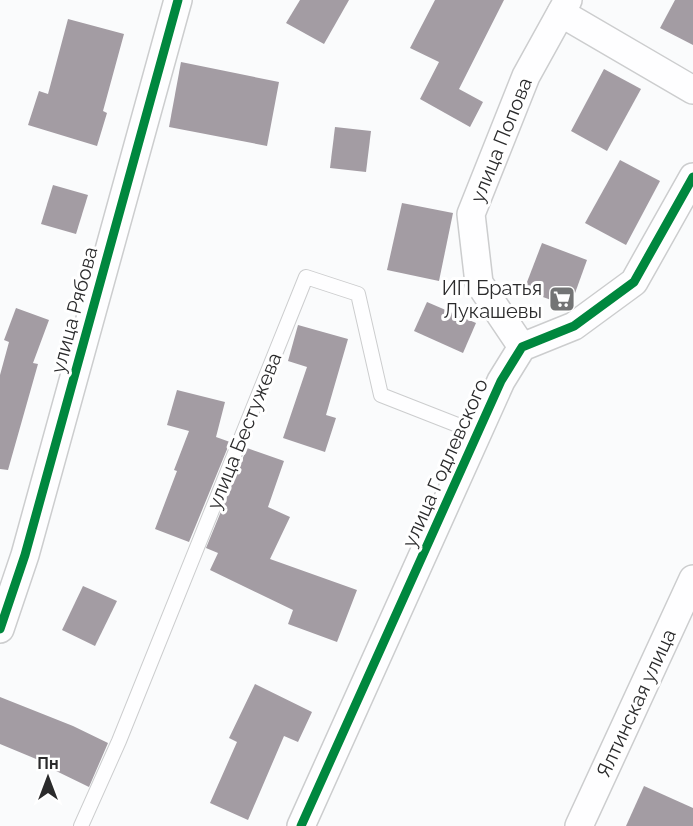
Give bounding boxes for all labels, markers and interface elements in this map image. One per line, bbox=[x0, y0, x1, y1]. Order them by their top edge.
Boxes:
street label: улица Попова bbox=[465, 74, 537, 206]
street label: улица Рябова bbox=[46, 244, 102, 376]
place label: ИП Братья Лукашевы bbox=[442, 276, 542, 323]
supermarket icon: ИП Братья Лукашевы bbox=[547, 284, 577, 314]
street label: улица Бестужева bbox=[202, 349, 286, 513]
street label: улица Годлевского bbox=[397, 375, 493, 551]
street label: Ялтинская улица bbox=[591, 625, 681, 781]
north arrow bbox=[18, 748, 78, 808]
text: Пн bbox=[37, 754, 59, 773]

